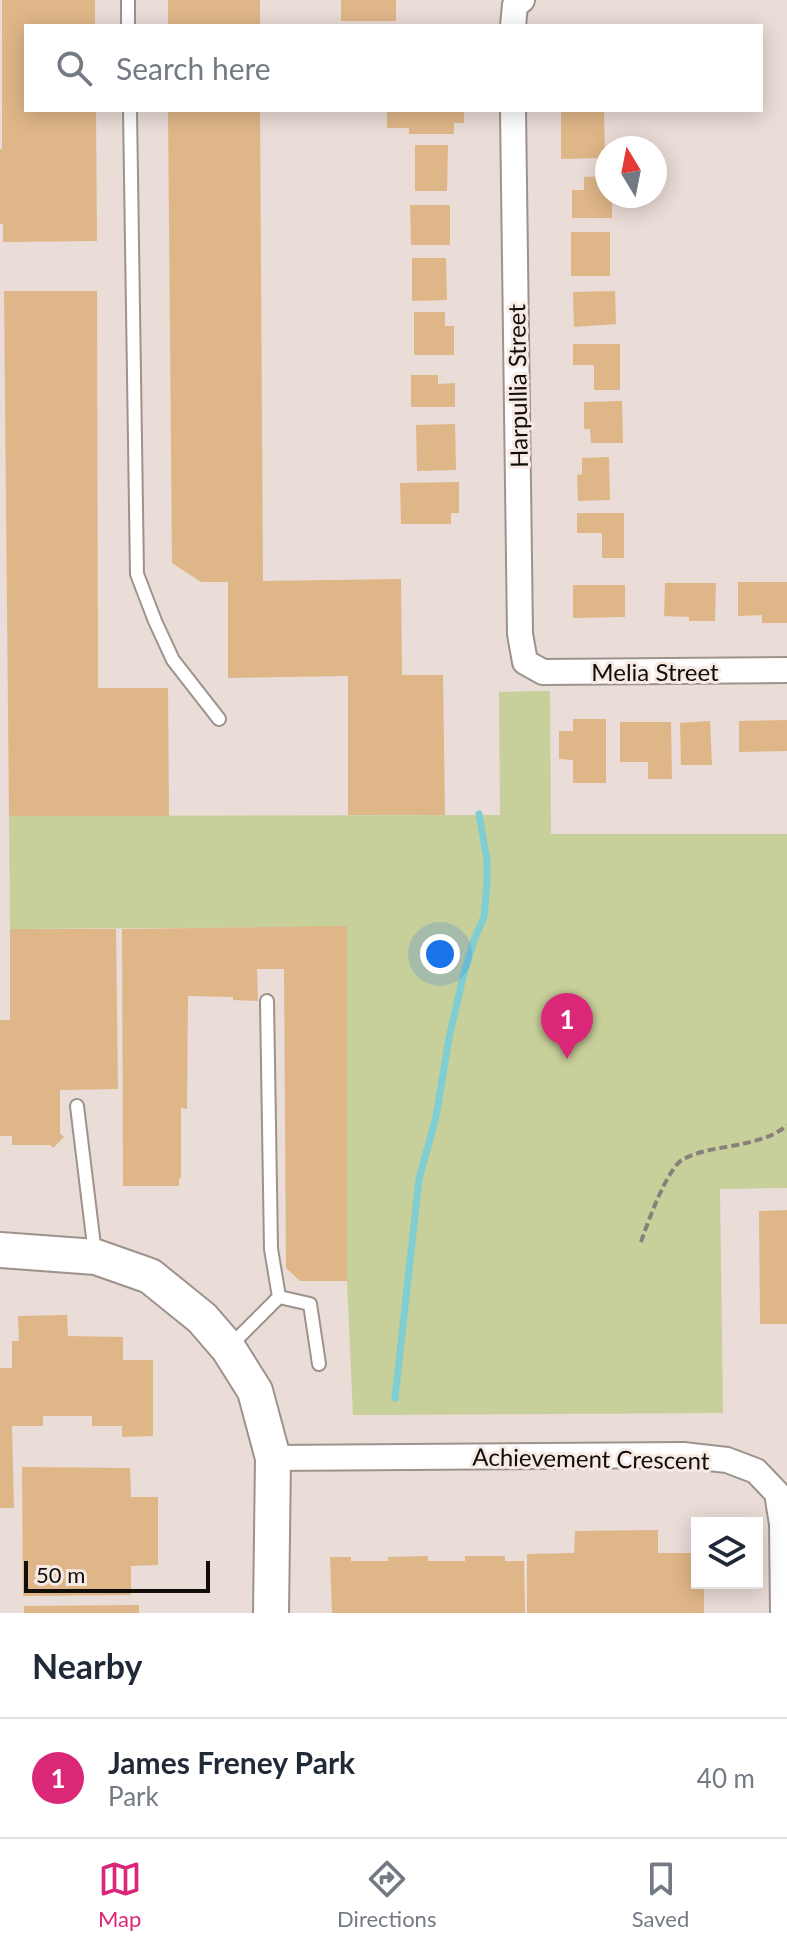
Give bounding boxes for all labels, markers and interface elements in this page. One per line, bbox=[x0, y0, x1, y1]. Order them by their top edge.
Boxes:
search box bbox=[24, 24, 763, 112]
icon: search bbox=[52, 46, 96, 90]
text: Search here bbox=[116, 50, 271, 86]
north arrow bbox=[595, 136, 667, 208]
street label: Harpullia Street bbox=[501, 303, 533, 468]
street label: Melia Street bbox=[591, 657, 719, 686]
your location bbox=[420, 934, 460, 974]
pin: 1 bbox=[541, 993, 593, 1059]
street label: Achievement Crescent bbox=[472, 1441, 710, 1475]
map controls bbox=[691, 1517, 763, 1589]
button: layers bbox=[691, 1517, 763, 1589]
scale bar bbox=[24, 1557, 210, 1593]
text: 50 m bbox=[36, 1561, 85, 1588]
text: Nearby bbox=[32, 1645, 143, 1686]
text: James Freney Park bbox=[108, 1744, 355, 1780]
text: 1 bbox=[50, 1762, 66, 1794]
text: 40 m bbox=[697, 1762, 755, 1794]
text: Park bbox=[108, 1780, 159, 1812]
tab: Map bbox=[98, 1857, 142, 1932]
tab: Directions bbox=[337, 1857, 436, 1932]
tab: Saved bbox=[632, 1857, 689, 1932]

